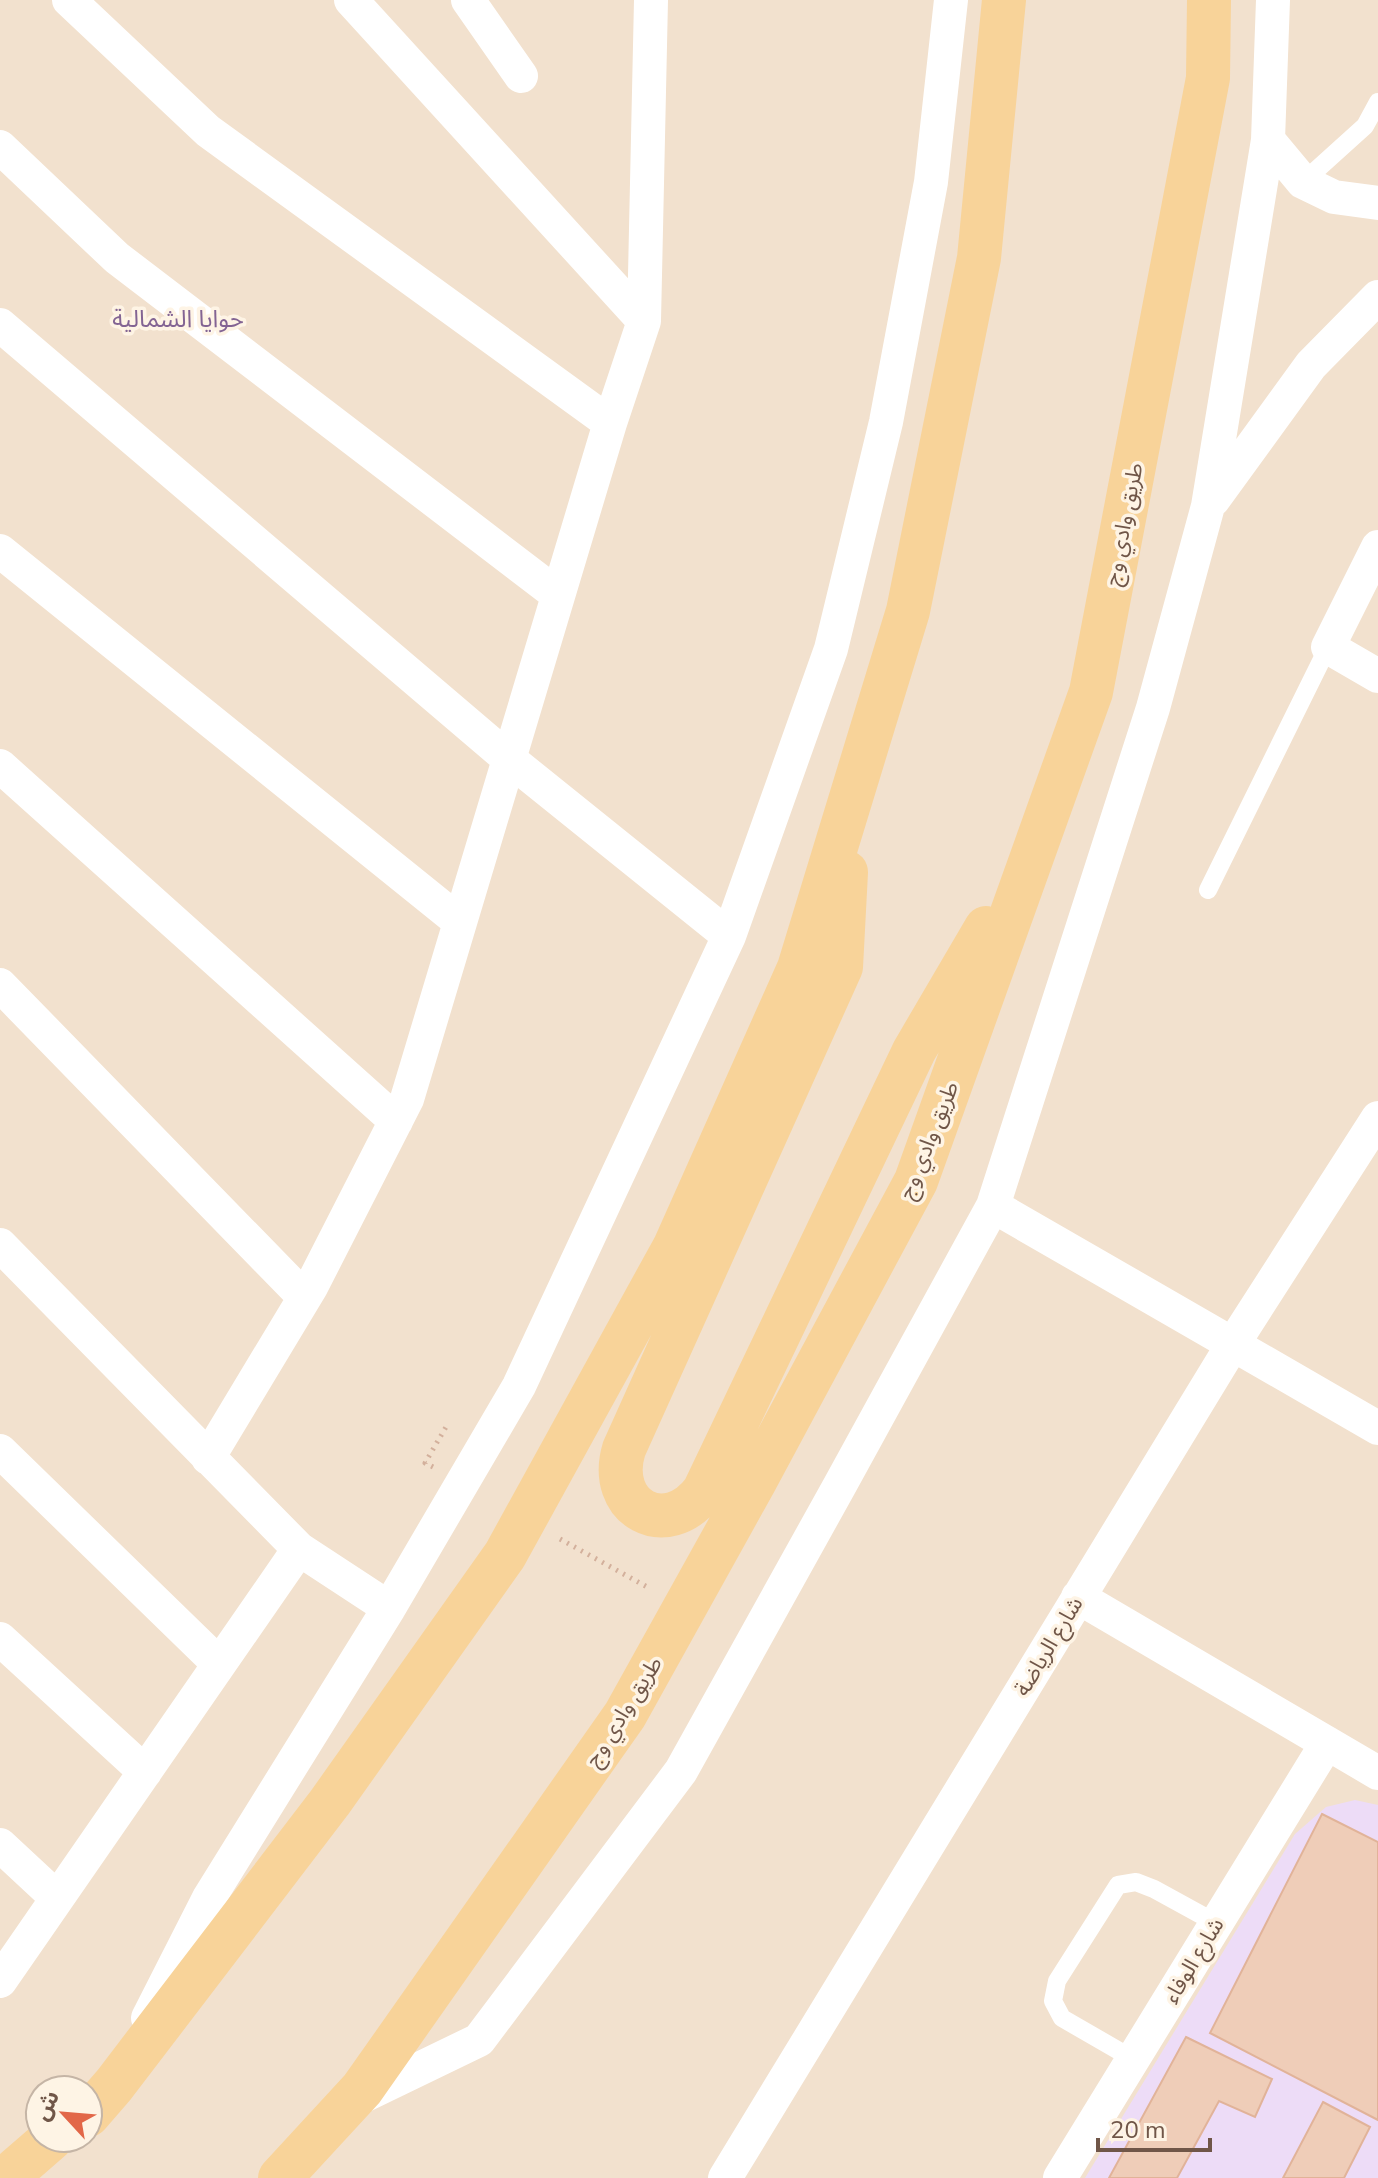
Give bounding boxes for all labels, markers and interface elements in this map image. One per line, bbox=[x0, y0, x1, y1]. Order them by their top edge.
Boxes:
district label: حوايا الشمالية bbox=[112, 303, 244, 335]
street label: طريق وادي وج bbox=[1097, 460, 1152, 589]
street label: طريق وادي وج bbox=[892, 1077, 967, 1204]
street label: شارع الرياضة bbox=[1007, 1591, 1091, 1702]
street label: طريق وادي وج bbox=[578, 1651, 671, 1773]
street label: شارع الوفاء bbox=[1156, 1912, 1232, 2010]
north arrow bbox=[24, 2074, 104, 2154]
text: ش bbox=[27, 2086, 67, 2126]
scale bar bbox=[1098, 2102, 1210, 2152]
text: 20 m bbox=[1110, 2114, 1166, 2146]

